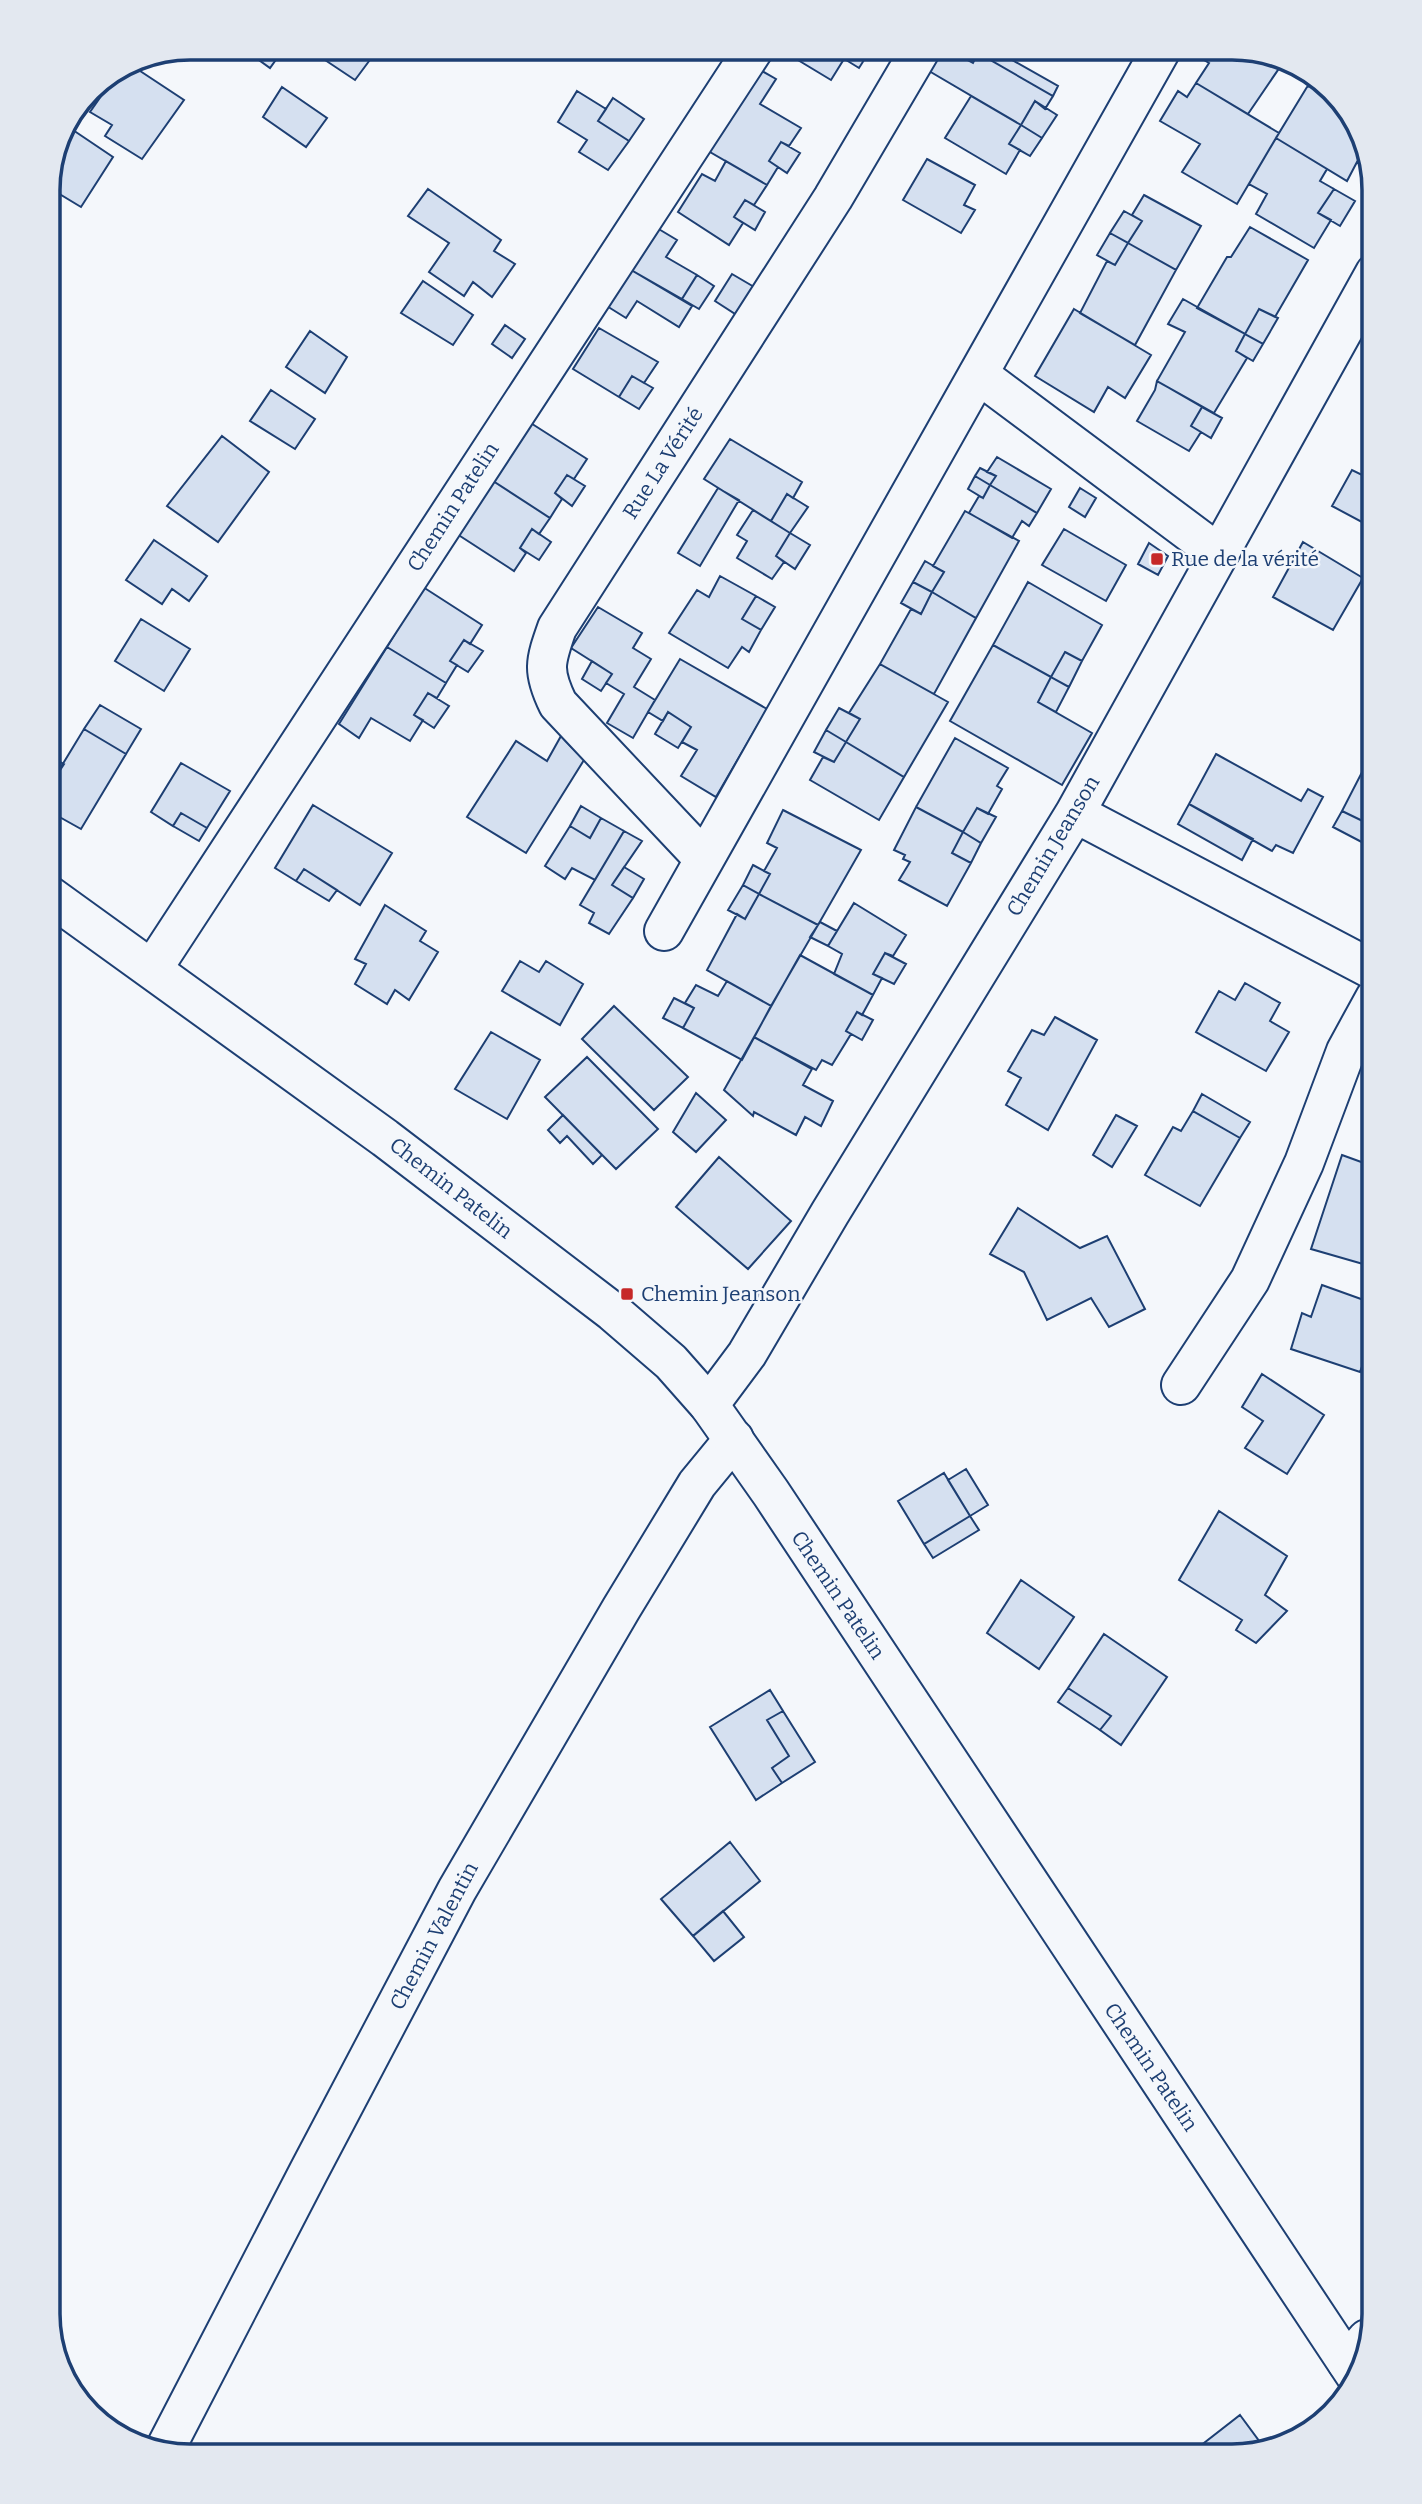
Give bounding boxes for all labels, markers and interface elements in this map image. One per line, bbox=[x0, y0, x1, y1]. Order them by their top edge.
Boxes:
street label: Rue La Vérité bbox=[617, 402, 709, 524]
street label: Chemin Patelin bbox=[401, 437, 505, 577]
place label: Rue de la vérité bbox=[1171, 546, 1319, 572]
marker: Rue de la vérité bbox=[1149, 551, 1165, 567]
street label: Chemin Jeanson bbox=[1001, 771, 1105, 921]
street label: Chemin Patelin bbox=[384, 1132, 518, 1244]
place label: Chemin Jeanson bbox=[641, 1281, 801, 1307]
marker: Chemin Jeanson bbox=[619, 1286, 635, 1302]
street label: Chemin Patelin bbox=[786, 1526, 890, 1664]
street label: Chemin Valentin bbox=[384, 1858, 484, 2014]
street label: Chemin Patelin bbox=[1099, 1998, 1203, 2136]

